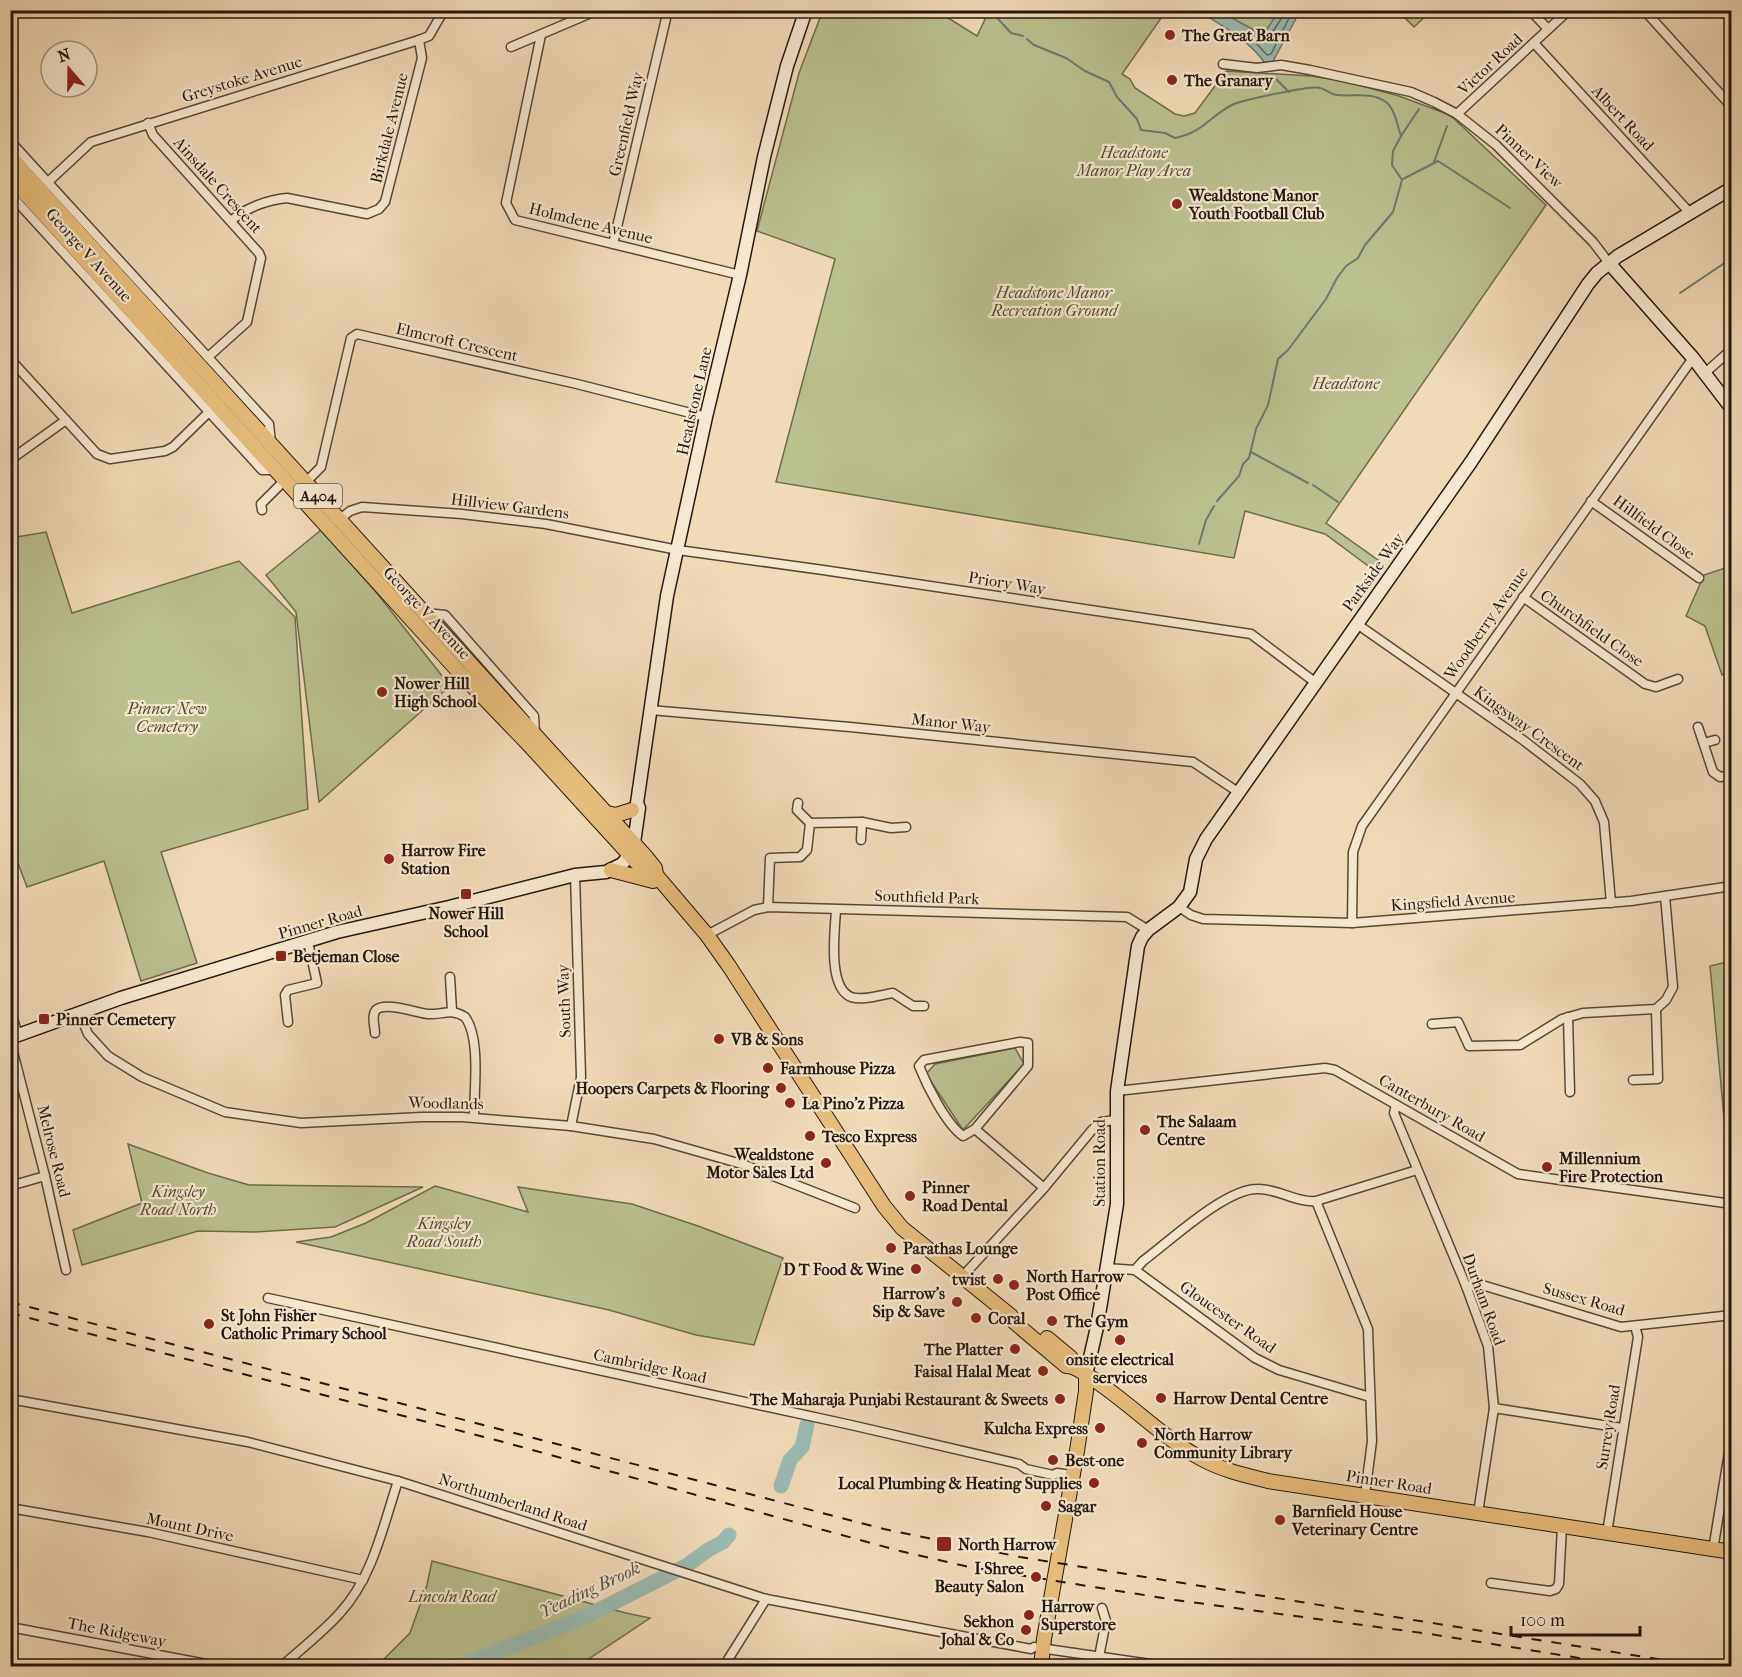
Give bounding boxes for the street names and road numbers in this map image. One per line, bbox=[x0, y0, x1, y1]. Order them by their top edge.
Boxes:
street label: Victor Road bbox=[1453, 29, 1527, 99]
street label: Greystoke Avenue bbox=[180, 52, 305, 106]
street label: Greenfield Way bbox=[605, 69, 647, 178]
street label: Birkdale Avenue bbox=[366, 71, 412, 185]
street label: Albert Road bbox=[1587, 81, 1658, 155]
street label: Pinner View bbox=[1491, 120, 1568, 193]
street label: Ainsdale Crescent bbox=[169, 132, 266, 237]
street label: Holmdene Avenue bbox=[527, 198, 655, 248]
street label: George V Avenue bbox=[42, 204, 136, 306]
street label: Elmcroft Crescent bbox=[394, 319, 520, 365]
street label: Headstone Lane bbox=[672, 345, 716, 457]
road number: A404 bbox=[294, 484, 342, 508]
street label: Hillview Gardens bbox=[450, 489, 570, 523]
street label: Hillfield Close bbox=[1609, 491, 1699, 563]
street label: Parkside Way bbox=[1338, 529, 1408, 615]
street label: George V Avenue bbox=[379, 563, 475, 663]
street label: Woodberry Avenue bbox=[1439, 563, 1532, 684]
street label: Priory Way bbox=[967, 568, 1048, 599]
street label: Churchfield Close bbox=[1537, 585, 1647, 671]
street label: Kingsway Crescent bbox=[1470, 682, 1588, 775]
street label: Manor Way bbox=[910, 709, 992, 737]
street label: Southfield Park bbox=[874, 886, 981, 908]
street label: Kingsfield Avenue bbox=[1390, 887, 1516, 915]
street label: Pinner Road bbox=[276, 901, 365, 943]
street label: South Way bbox=[553, 963, 575, 1038]
street label: Canterbury Road bbox=[1376, 1070, 1489, 1146]
street label: Woodlands bbox=[407, 1093, 484, 1113]
street label: Melrose Road bbox=[33, 1103, 75, 1199]
street label: Station Road bbox=[1090, 1119, 1109, 1207]
street label: Durham Road bbox=[1459, 1250, 1510, 1348]
street label: Gloucester Road bbox=[1176, 1277, 1280, 1357]
street label: Sussex Road bbox=[1541, 1278, 1627, 1320]
street label: Cambridge Road bbox=[592, 1345, 709, 1387]
street label: Surrey Road bbox=[1592, 1383, 1624, 1471]
street label: Pinner Road bbox=[1345, 1466, 1434, 1498]
street label: Northumberland Road bbox=[436, 1469, 590, 1535]
street label: Mount Drive bbox=[145, 1508, 236, 1546]
street label: The Ridgeway bbox=[66, 1613, 168, 1651]

